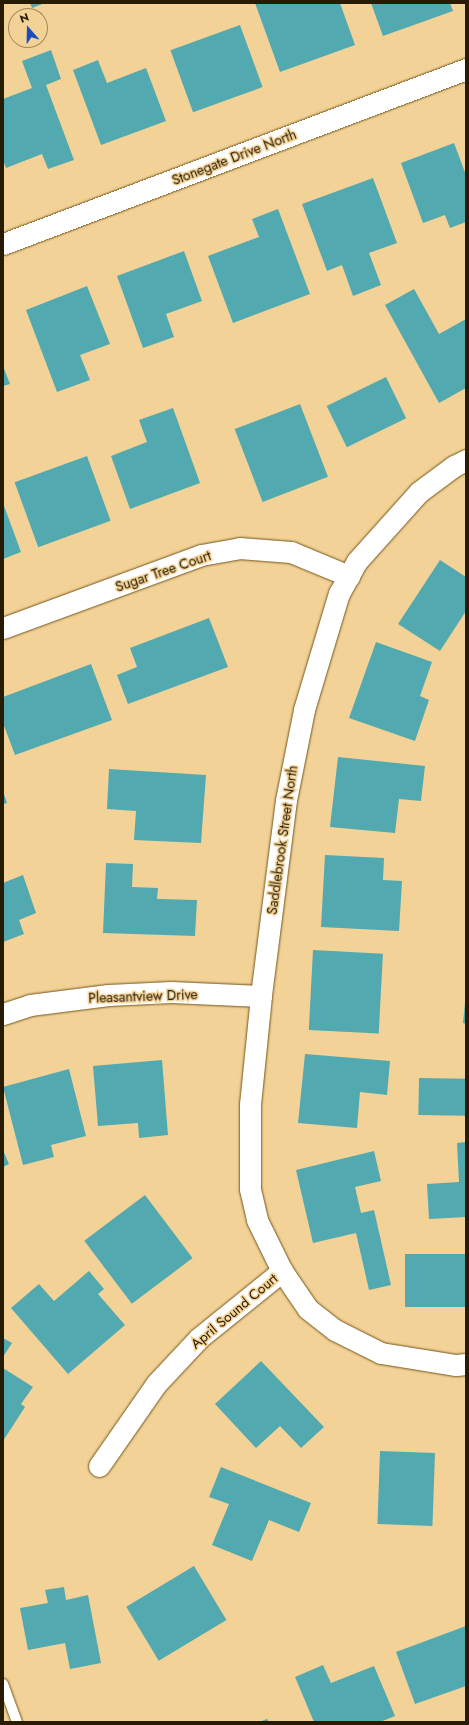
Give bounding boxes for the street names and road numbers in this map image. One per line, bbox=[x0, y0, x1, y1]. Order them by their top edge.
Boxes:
street label: Stonegate Drive North bbox=[169, 125, 299, 189]
street label: Sugar Tree Court bbox=[113, 547, 213, 595]
street label: Saddlebrook Street North bbox=[263, 764, 301, 916]
street label: Pleasantview Drive bbox=[88, 986, 198, 1006]
street label: April Sound Court bbox=[187, 1270, 281, 1352]

